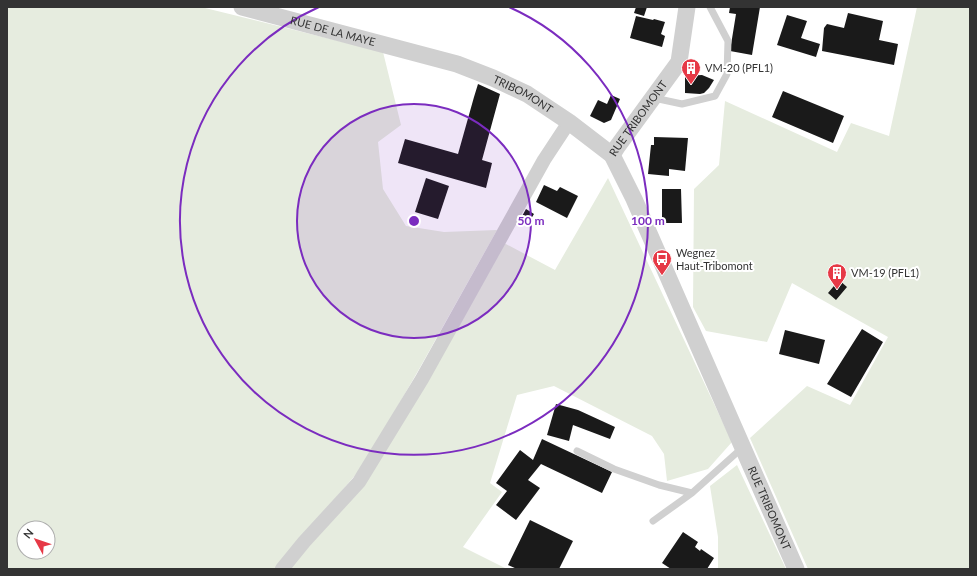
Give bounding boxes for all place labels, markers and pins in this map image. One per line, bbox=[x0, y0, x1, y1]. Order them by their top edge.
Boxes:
building icon: VM-20 (PFL1) bbox=[680, 57, 702, 85]
place label: VM-20 (PFL1) bbox=[705, 61, 773, 74]
centre of rings bbox=[407, 214, 421, 228]
place label: Wegnez Haut-Tribomont bbox=[676, 246, 753, 272]
bus stop icon: Wegnez Haut-Tribomont bbox=[651, 248, 673, 276]
building icon: VM-19 (PFL1) bbox=[826, 262, 848, 290]
place label: VM-19 (PFL1) bbox=[851, 266, 919, 279]

